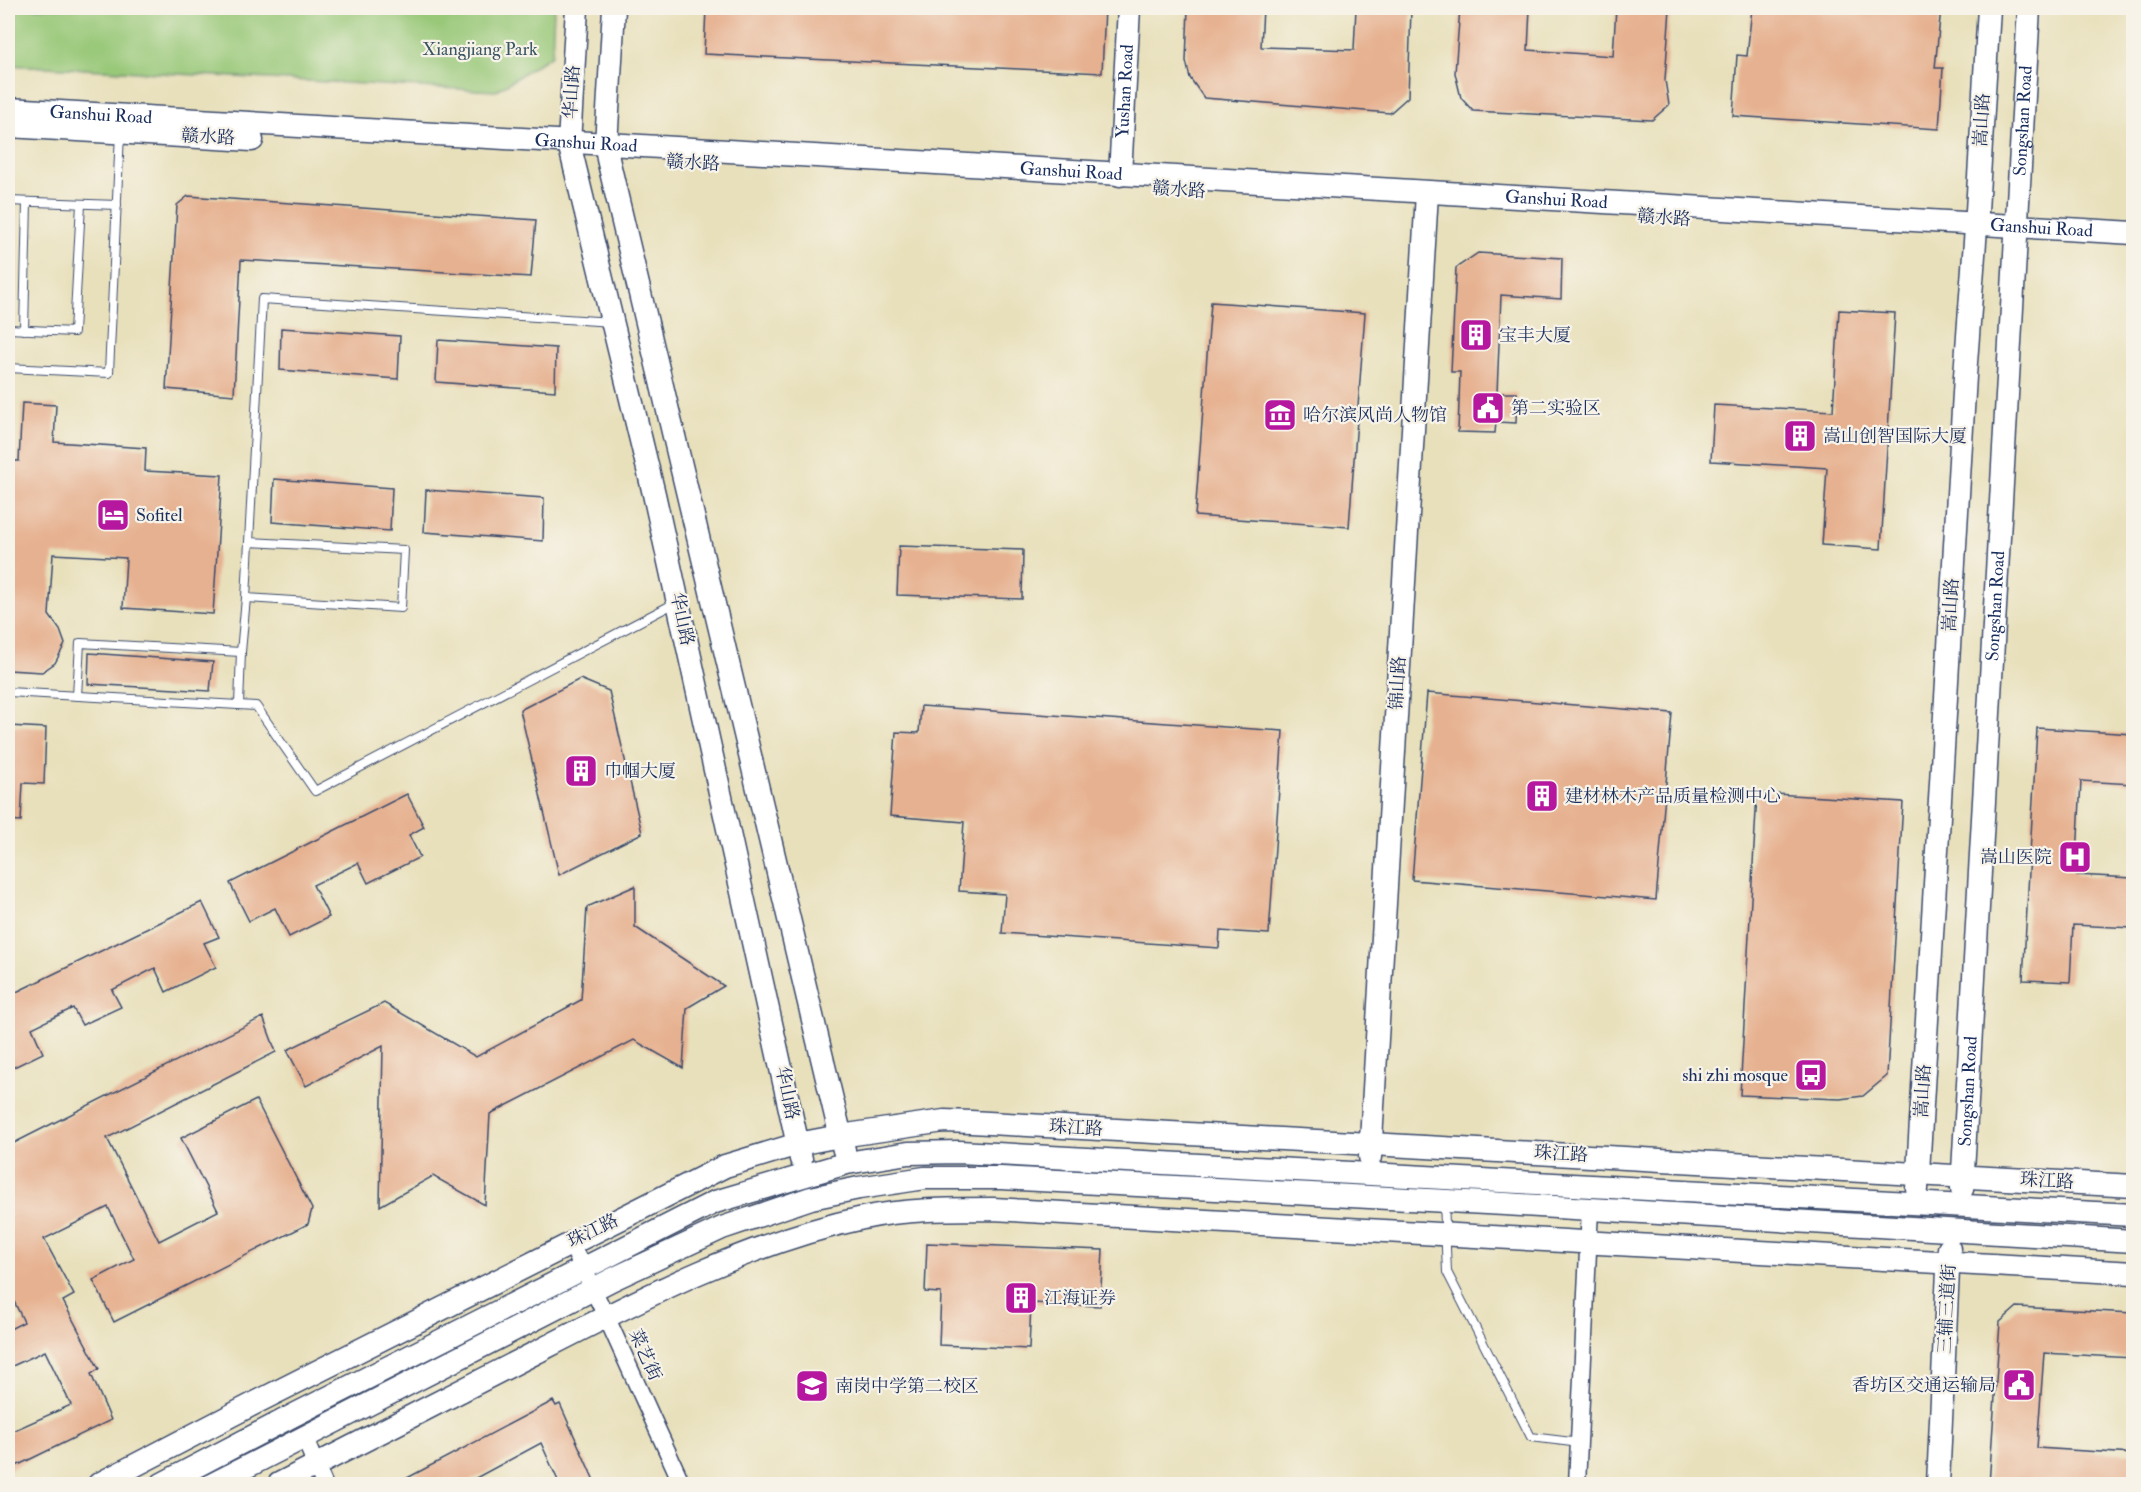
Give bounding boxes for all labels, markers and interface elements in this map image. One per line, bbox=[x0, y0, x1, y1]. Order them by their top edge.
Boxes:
park label: Xiangjiang Park bbox=[422, 38, 538, 61]
street label: Yushan Road bbox=[1111, 43, 1139, 139]
street label: 华山路 bbox=[559, 64, 585, 120]
street label: Songshan Road bbox=[2008, 65, 2037, 177]
street label: 嵩山路 bbox=[1969, 92, 1995, 148]
street label: Ganshui Road bbox=[49, 100, 153, 129]
street label: 赣水路 bbox=[180, 124, 236, 150]
street label: Ganshui Road bbox=[534, 128, 638, 157]
street label: 赣水路 bbox=[665, 150, 721, 176]
street label: Ganshui Road bbox=[1019, 157, 1123, 185]
street label: 赣水路 bbox=[1151, 177, 1207, 203]
street label: Ganshui Road bbox=[1504, 185, 1609, 214]
street label: 赣水路 bbox=[1636, 205, 1692, 231]
street label: Ganshui Road bbox=[1990, 213, 2094, 242]
building icon: 宝丰大厦 bbox=[1458, 317, 1494, 353]
place label: 宝丰大厦 bbox=[1499, 324, 1571, 347]
public building icon: 第二实验区 bbox=[1470, 390, 1506, 426]
museum icon: 哈尔滨风尚人物馆 bbox=[1262, 397, 1298, 433]
place label: 第二实验区 bbox=[1511, 397, 1601, 420]
place label: 哈尔滨风尚人物馆 bbox=[1303, 404, 1447, 427]
building icon: 嵩山创智国际大厦 bbox=[1782, 418, 1818, 454]
place label: 嵩山创智国际大厦 bbox=[1823, 425, 1967, 448]
hotel icon: Sofitel bbox=[95, 497, 131, 533]
place label: Sofitel bbox=[136, 504, 183, 527]
street label: Songshan Road bbox=[1980, 550, 2010, 662]
street label: 嵩山路 bbox=[1938, 577, 1964, 633]
street label: 华山路 bbox=[665, 590, 699, 648]
street label: 锦山路 bbox=[1385, 655, 1411, 711]
building icon: 巾帼大厦 bbox=[563, 753, 599, 789]
place label: 巾帼大厦 bbox=[604, 760, 676, 783]
building icon: 建材林木产品质量检测中心 bbox=[1524, 778, 1560, 814]
place label: 建材林木产品质量检测中心 bbox=[1565, 785, 1781, 808]
hospital icon: 嵩山医院 bbox=[2057, 839, 2093, 875]
place label: 嵩山医院 bbox=[1980, 846, 2052, 869]
street label: Songshan Road bbox=[1953, 1035, 1982, 1147]
bus stop icon: shi zhi mosque bbox=[1793, 1057, 1829, 1093]
street label: 嵩山路 bbox=[1910, 1063, 1936, 1119]
street label: 华山路 bbox=[770, 1064, 804, 1122]
place label: shi zhi mosque bbox=[1682, 1064, 1788, 1087]
street label: 珠江路 bbox=[1048, 1115, 1104, 1141]
street label: 珠江路 bbox=[1533, 1141, 1589, 1167]
street label: 珠江路 bbox=[2019, 1168, 2075, 1194]
street label: 珠江路 bbox=[564, 1209, 622, 1253]
street label: 三辅三道街 bbox=[1933, 1263, 1961, 1355]
building icon: 江海证券 bbox=[1003, 1280, 1039, 1316]
place label: 江海证券 bbox=[1044, 1287, 1116, 1310]
street label: 菜艺街 bbox=[624, 1326, 666, 1384]
public building icon: 香坊区交通运输局 bbox=[2001, 1367, 2037, 1403]
school or university icon: 南岗中学第二校区 bbox=[794, 1368, 830, 1404]
place label: 香坊区交通运输局 bbox=[1852, 1374, 1996, 1397]
place label: 南岗中学第二校区 bbox=[835, 1375, 979, 1398]

